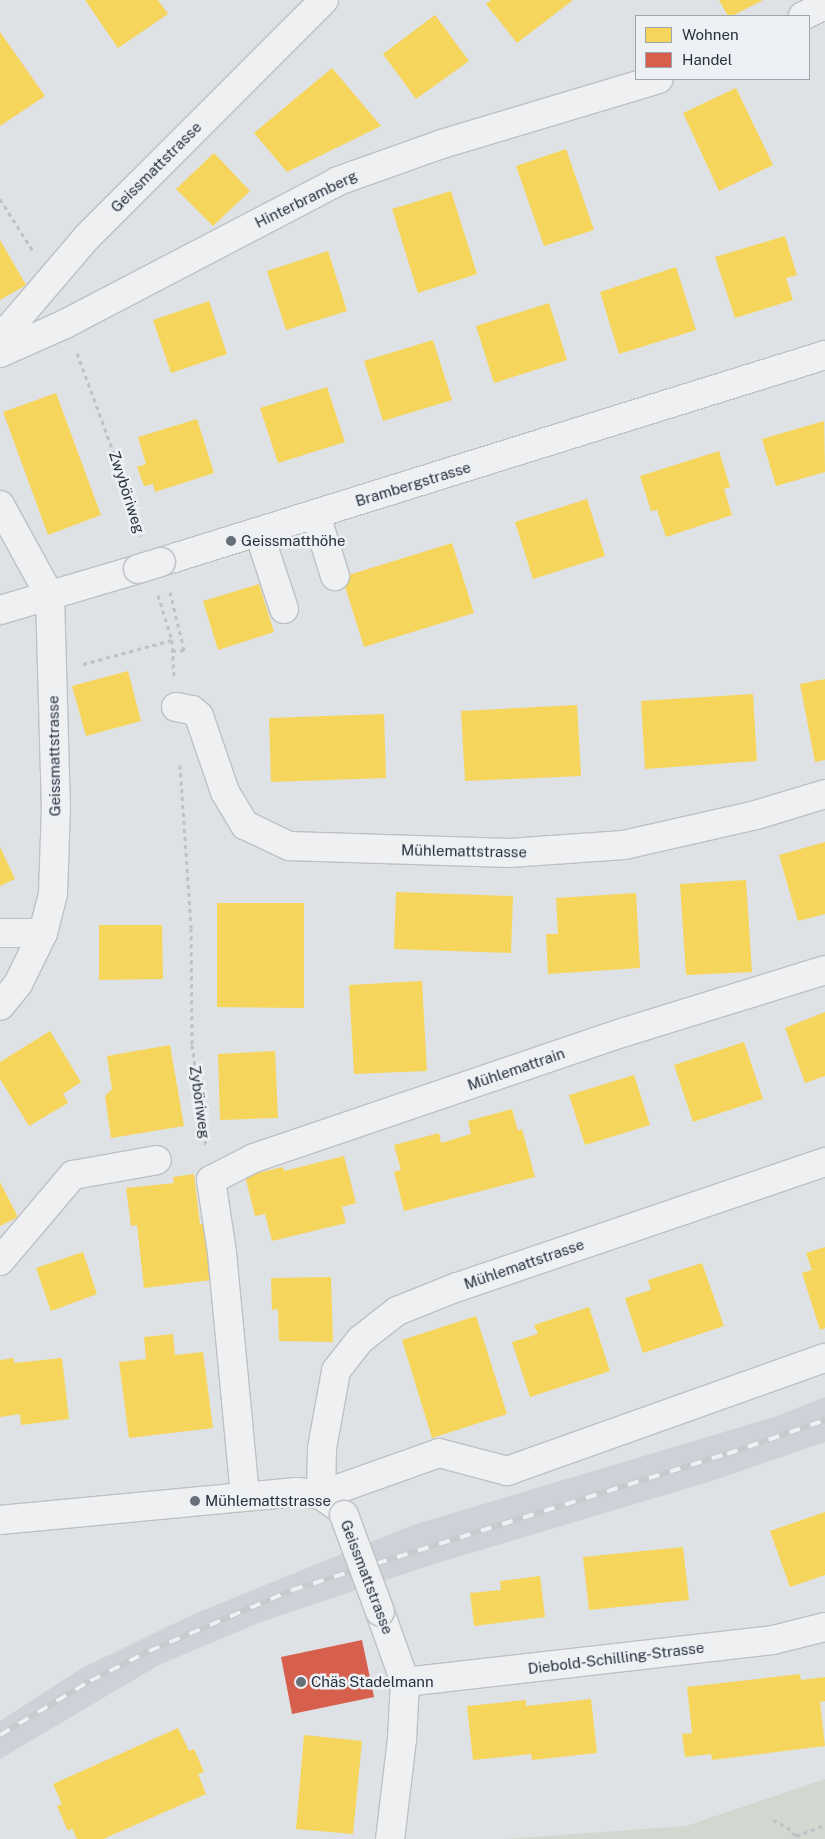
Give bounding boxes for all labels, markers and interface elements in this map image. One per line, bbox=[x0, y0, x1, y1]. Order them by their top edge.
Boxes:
legend bbox=[635, 15, 810, 80]
text: Wohnen bbox=[682, 26, 739, 43]
text: Handel bbox=[682, 51, 732, 68]
street label: Geissmattstrasse bbox=[107, 118, 205, 216]
street label: Hinterbramberg bbox=[252, 166, 360, 232]
street label: Zwyböriweg bbox=[105, 449, 149, 535]
street label: Brambergstrasse bbox=[353, 458, 473, 510]
place label: Geissmatthöhe bbox=[241, 532, 345, 550]
marker: Geissmatthöhe bbox=[225, 535, 237, 547]
street label: Geissmattstrasse bbox=[44, 695, 64, 817]
street label: Mühlemattstrasse bbox=[401, 841, 527, 861]
street label: Mühlemattrain bbox=[465, 1044, 567, 1094]
street label: Zyböriweg bbox=[186, 1064, 214, 1140]
street label: Mühlemattstrasse bbox=[462, 1235, 586, 1293]
place label: Mühlemattstrasse bbox=[205, 1492, 331, 1510]
marker: Mühlemattstrasse bbox=[189, 1495, 201, 1507]
street label: Geissmattstrasse bbox=[337, 1517, 397, 1637]
street label: Diebold-Schilling-Strasse bbox=[527, 1638, 705, 1678]
place label: Chäs Stadelmann bbox=[311, 1673, 434, 1691]
marker: Chäs Stadelmann bbox=[295, 1676, 307, 1688]

